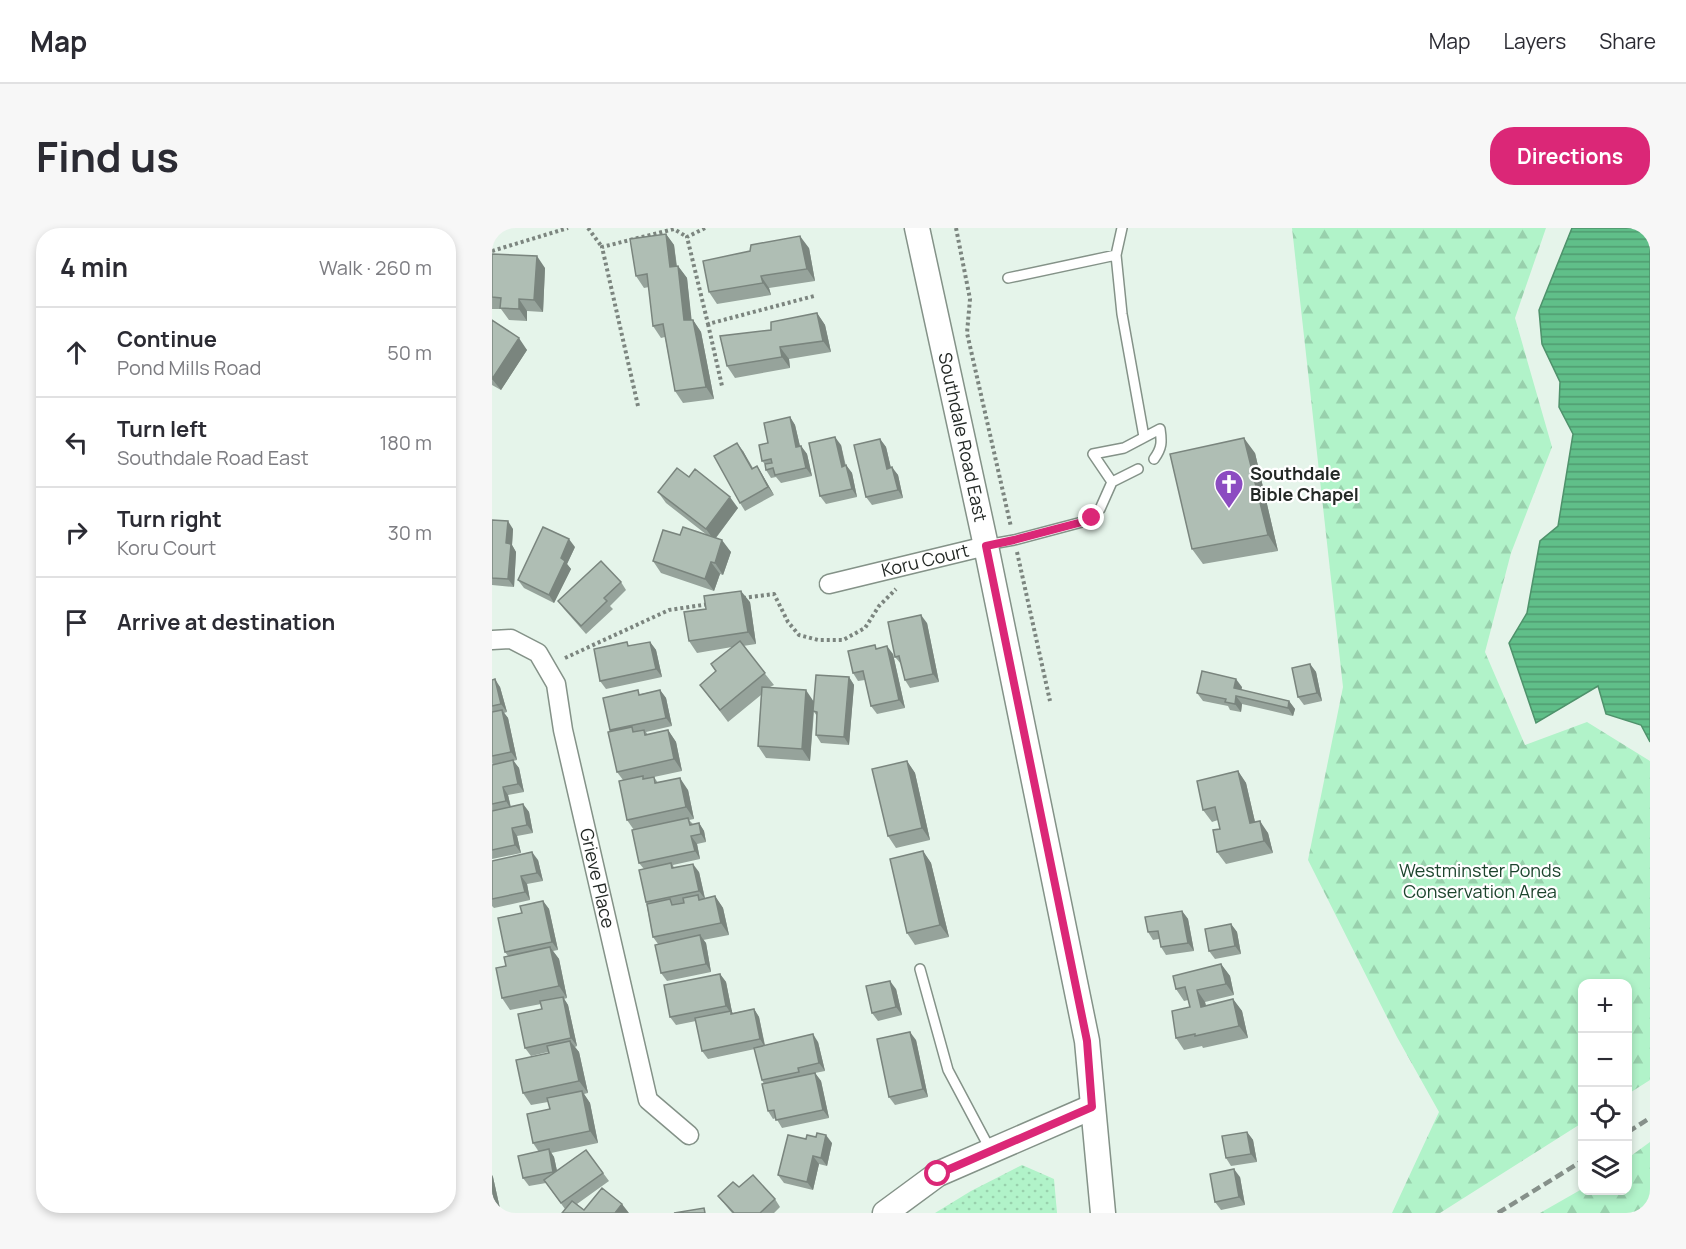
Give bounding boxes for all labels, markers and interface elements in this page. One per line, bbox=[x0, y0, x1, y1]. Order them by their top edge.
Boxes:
text: Map bbox=[30, 22, 87, 60]
text: Map bbox=[1429, 27, 1470, 55]
text: Layers bbox=[1503, 27, 1566, 55]
text: Share bbox=[1599, 27, 1656, 55]
text: Find us bbox=[36, 127, 179, 185]
button: Directions bbox=[1490, 127, 1650, 185]
text: 4 min bbox=[60, 249, 128, 285]
text: Walk · 260 m bbox=[319, 254, 432, 281]
text: Continue bbox=[117, 324, 217, 354]
icon: ahead bbox=[60, 336, 93, 369]
text: 50 m bbox=[387, 339, 432, 366]
street label: Southdale Road East bbox=[933, 350, 993, 524]
text: Pond Mills Road bbox=[117, 354, 261, 381]
text: Turn left bbox=[117, 414, 207, 444]
icon: left bbox=[60, 426, 93, 459]
text: 180 m bbox=[379, 429, 432, 456]
text: Southdale Road East bbox=[117, 444, 309, 471]
place label: Southdale Bible Chapel bbox=[1250, 461, 1359, 506]
church icon: Southdale Bible Chapel bbox=[1213, 468, 1245, 510]
text: Turn right bbox=[117, 504, 222, 534]
route end bbox=[1078, 504, 1104, 530]
icon: right bbox=[60, 516, 93, 549]
text: 30 m bbox=[388, 519, 432, 546]
text: Koru Court bbox=[117, 534, 216, 561]
street label: Koru Court bbox=[879, 538, 971, 582]
icon: arrive bbox=[60, 606, 93, 639]
text: Arrive at destination bbox=[117, 607, 335, 637]
street label: Grieve Place bbox=[575, 826, 621, 930]
park label: Westminster Ponds Conservation Area bbox=[1399, 858, 1561, 903]
map controls bbox=[1578, 979, 1632, 1195]
button: + bbox=[1578, 979, 1632, 1033]
button: − bbox=[1578, 1033, 1632, 1087]
button: locate bbox=[1578, 1087, 1632, 1141]
button: layers bbox=[1578, 1141, 1632, 1195]
route start bbox=[924, 1160, 950, 1186]

